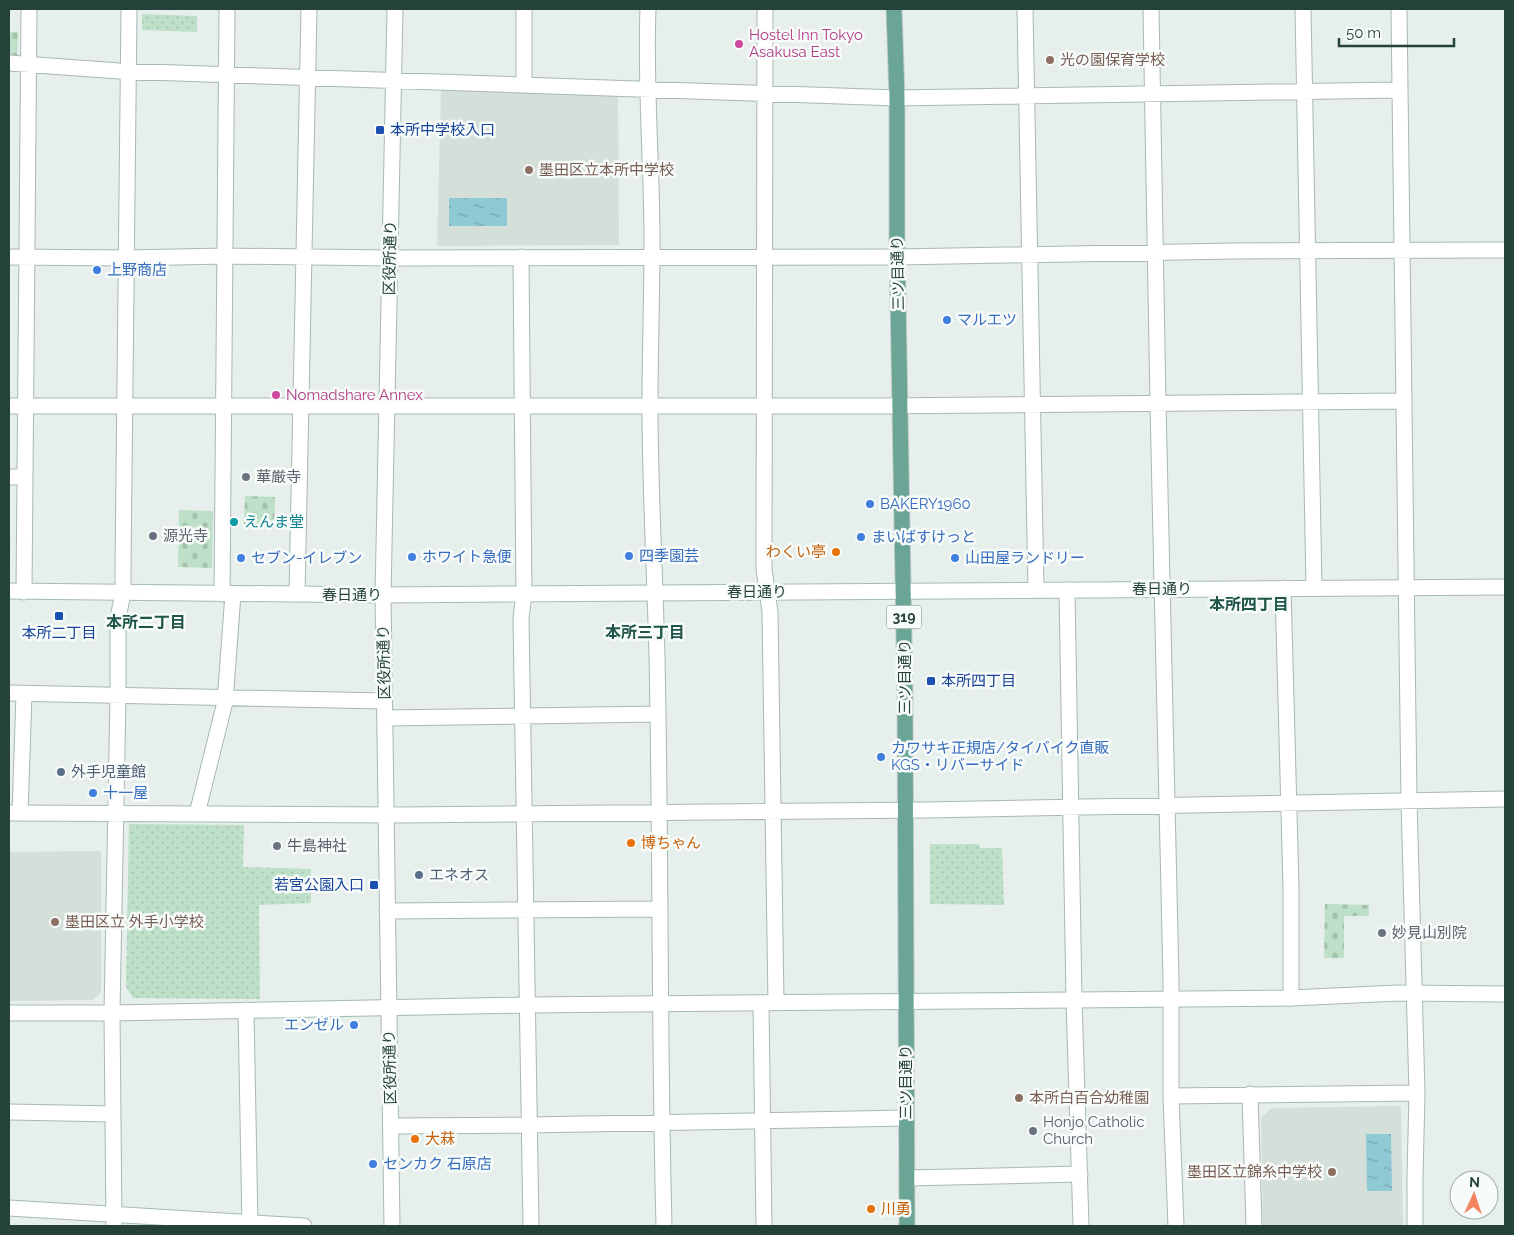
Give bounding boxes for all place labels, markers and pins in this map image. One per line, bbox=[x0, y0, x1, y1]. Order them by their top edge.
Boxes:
place label: Hostel Inn Tokyo Asakusa East bbox=[749, 26, 863, 61]
marker: Hostel Inn Tokyo Asakusa East bbox=[733, 38, 745, 50]
place label: 光の園保育学校 bbox=[1060, 51, 1165, 69]
marker: 光の園保育学校 bbox=[1044, 54, 1056, 66]
place label: 本所中学校入口 bbox=[390, 121, 495, 139]
marker: 本所中学校入口 bbox=[374, 124, 386, 136]
place label: 墨田区立本所中学校 bbox=[539, 161, 674, 179]
marker: 墨田区立本所中学校 bbox=[523, 164, 535, 176]
place label: 上野商店 bbox=[107, 261, 167, 279]
marker: 上野商店 bbox=[91, 264, 103, 276]
place label: マルエツ bbox=[957, 311, 1017, 329]
marker: マルエツ bbox=[941, 314, 953, 326]
place label: Nomadshare Annex bbox=[286, 386, 423, 404]
marker: Nomadshare Annex bbox=[270, 389, 282, 401]
place label: 華厳寺 bbox=[256, 468, 301, 486]
marker: 華厳寺 bbox=[240, 471, 252, 483]
place label: BAKERY1960 bbox=[880, 495, 971, 513]
marker: BAKERY1960 bbox=[864, 498, 876, 510]
place label: えんま堂 bbox=[244, 513, 304, 531]
marker: えんま堂 bbox=[228, 516, 240, 528]
place label: 源光寺 bbox=[163, 527, 208, 545]
place label: まいばすけっと bbox=[871, 528, 976, 546]
marker: 源光寺 bbox=[147, 530, 159, 542]
marker: まいばすけっと bbox=[855, 531, 867, 543]
place label: わくい亭 bbox=[766, 543, 826, 561]
marker: わくい亭 bbox=[830, 546, 842, 558]
place label: 四季園芸 bbox=[639, 547, 699, 565]
place label: ホワイト急便 bbox=[422, 548, 512, 566]
place label: セブン-イレブン bbox=[251, 549, 362, 567]
place label: 山田屋ランドリー bbox=[965, 549, 1085, 567]
marker: 四季園芸 bbox=[623, 550, 635, 562]
marker: ホワイト急便 bbox=[406, 551, 418, 563]
marker: セブン-イレブン bbox=[235, 552, 247, 564]
marker: 山田屋ランドリー bbox=[949, 552, 961, 564]
marker: 本所二丁目 bbox=[53, 610, 65, 622]
place label: 本所二丁目 bbox=[21, 624, 97, 642]
place label: 本所四丁目 bbox=[941, 672, 1016, 690]
marker: 本所四丁目 bbox=[925, 675, 937, 687]
place label: カワサキ正規店/タイバイク直販 KGS・リバーサイド bbox=[891, 739, 1109, 774]
marker: カワサキ正規店/タイバイク直販 KGS・リバーサイド bbox=[875, 751, 887, 763]
place label: 外手児童館 bbox=[71, 763, 146, 781]
marker: 外手児童館 bbox=[55, 766, 67, 778]
place label: 十一屋 bbox=[103, 784, 148, 802]
marker: 十一屋 bbox=[87, 787, 99, 799]
place label: 博ちゃん bbox=[641, 834, 701, 852]
place label: 牛島神社 bbox=[287, 837, 347, 855]
marker: 博ちゃん bbox=[625, 837, 637, 849]
marker: 牛島神社 bbox=[271, 840, 283, 852]
place label: エネオス bbox=[429, 866, 489, 884]
marker: エネオス bbox=[413, 869, 425, 881]
place label: 若宮公園入口 bbox=[274, 876, 364, 894]
marker: 若宮公園入口 bbox=[368, 879, 380, 891]
place label: 墨田区立 外手小学校 bbox=[65, 913, 204, 931]
marker: 墨田区立 外手小学校 bbox=[49, 916, 61, 928]
place label: 妙見山別院 bbox=[1392, 924, 1467, 942]
marker: 妙見山別院 bbox=[1376, 927, 1388, 939]
place label: エンゼル bbox=[284, 1016, 344, 1034]
marker: エンゼル bbox=[348, 1019, 360, 1031]
place label: 本所白百合幼稚園 bbox=[1029, 1089, 1149, 1107]
marker: 本所白百合幼稚園 bbox=[1013, 1092, 1025, 1104]
place label: Honjo Catholic Church bbox=[1043, 1113, 1144, 1148]
marker: Honjo Catholic Church bbox=[1027, 1125, 1039, 1137]
place label: 大菻 bbox=[425, 1130, 455, 1148]
marker: 大菻 bbox=[409, 1133, 421, 1145]
place label: センカク 石原店 bbox=[383, 1155, 492, 1173]
marker: センカク 石原店 bbox=[367, 1158, 379, 1170]
place label: 墨田区立錦糸中学校 bbox=[1187, 1163, 1322, 1181]
marker: 墨田区立錦糸中学校 bbox=[1326, 1166, 1338, 1178]
place label: 川勇 bbox=[881, 1200, 911, 1218]
marker: 川勇 bbox=[865, 1203, 877, 1215]

